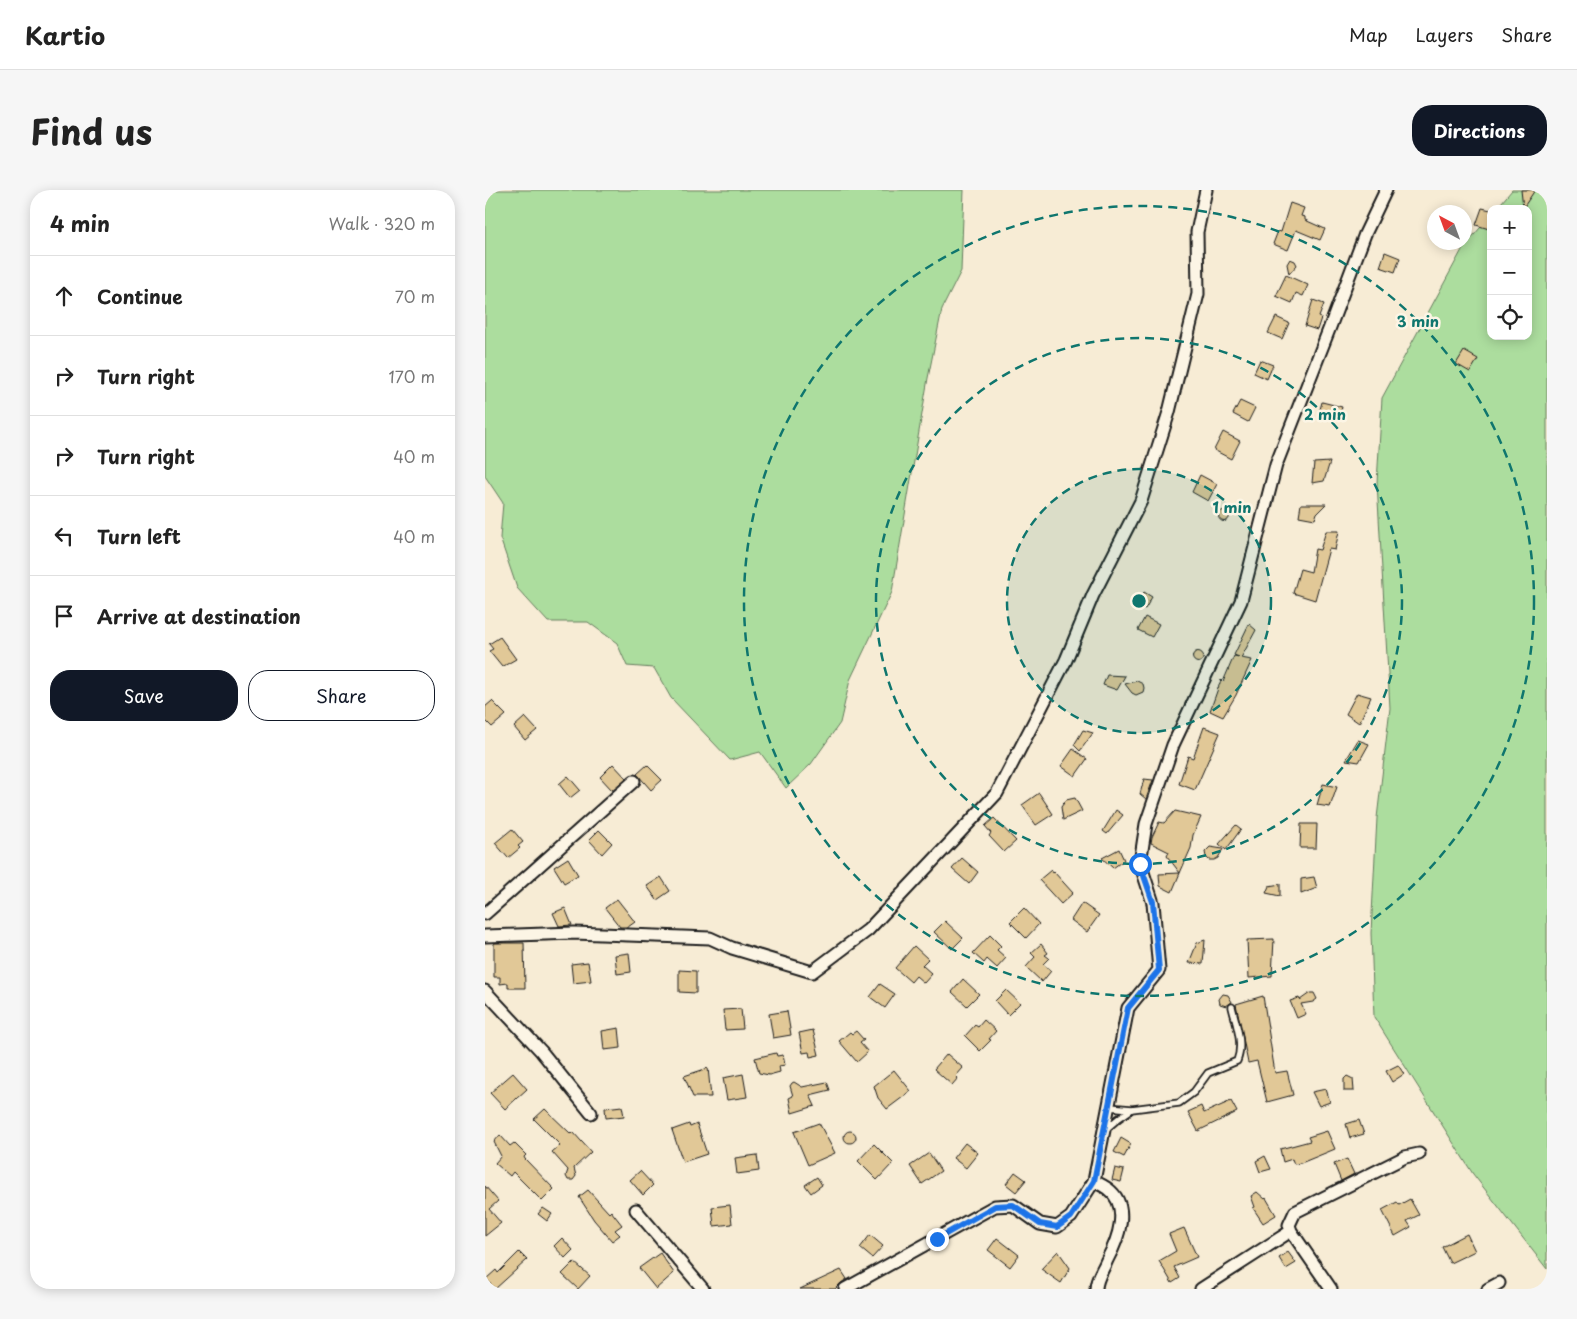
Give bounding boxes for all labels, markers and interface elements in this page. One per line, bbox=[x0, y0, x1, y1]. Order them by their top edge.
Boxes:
text: Kartio bbox=[25, 17, 105, 53]
text: Map bbox=[1349, 21, 1388, 48]
text: Layers bbox=[1416, 21, 1473, 48]
text: Share bbox=[1501, 21, 1552, 48]
text: Find us bbox=[30, 104, 152, 157]
button: Directions bbox=[1412, 105, 1547, 156]
north arrow bbox=[1427, 205, 1472, 250]
map controls bbox=[1487, 205, 1532, 340]
button: + bbox=[1487, 205, 1532, 250]
text: 4 min bbox=[50, 207, 110, 239]
text: Walk · 320 m bbox=[329, 211, 435, 235]
button: − bbox=[1487, 250, 1532, 295]
icon: ahead bbox=[50, 282, 78, 310]
text: Continue bbox=[97, 282, 183, 310]
text: 70 m bbox=[395, 284, 435, 308]
button: locate bbox=[1487, 295, 1532, 340]
text: 3 min bbox=[1397, 309, 1439, 332]
icon: right bbox=[50, 362, 78, 390]
text: Turn right bbox=[97, 362, 195, 390]
text: 170 m bbox=[389, 364, 435, 388]
text: 2 min bbox=[1304, 402, 1346, 425]
icon: right bbox=[50, 442, 78, 470]
text: Turn right bbox=[97, 442, 195, 470]
text: 40 m bbox=[393, 444, 435, 468]
text: 1 min bbox=[1213, 495, 1251, 518]
icon: left bbox=[50, 522, 78, 550]
text: Turn left bbox=[97, 522, 181, 550]
text: 40 m bbox=[393, 524, 435, 548]
centre of rings bbox=[1130, 592, 1148, 610]
icon: arrive bbox=[50, 602, 78, 630]
text: Arrive at destination bbox=[97, 602, 301, 630]
button: Save bbox=[50, 670, 238, 721]
button: Share bbox=[248, 670, 435, 721]
route start bbox=[1129, 853, 1152, 876]
route end bbox=[926, 1228, 949, 1251]

